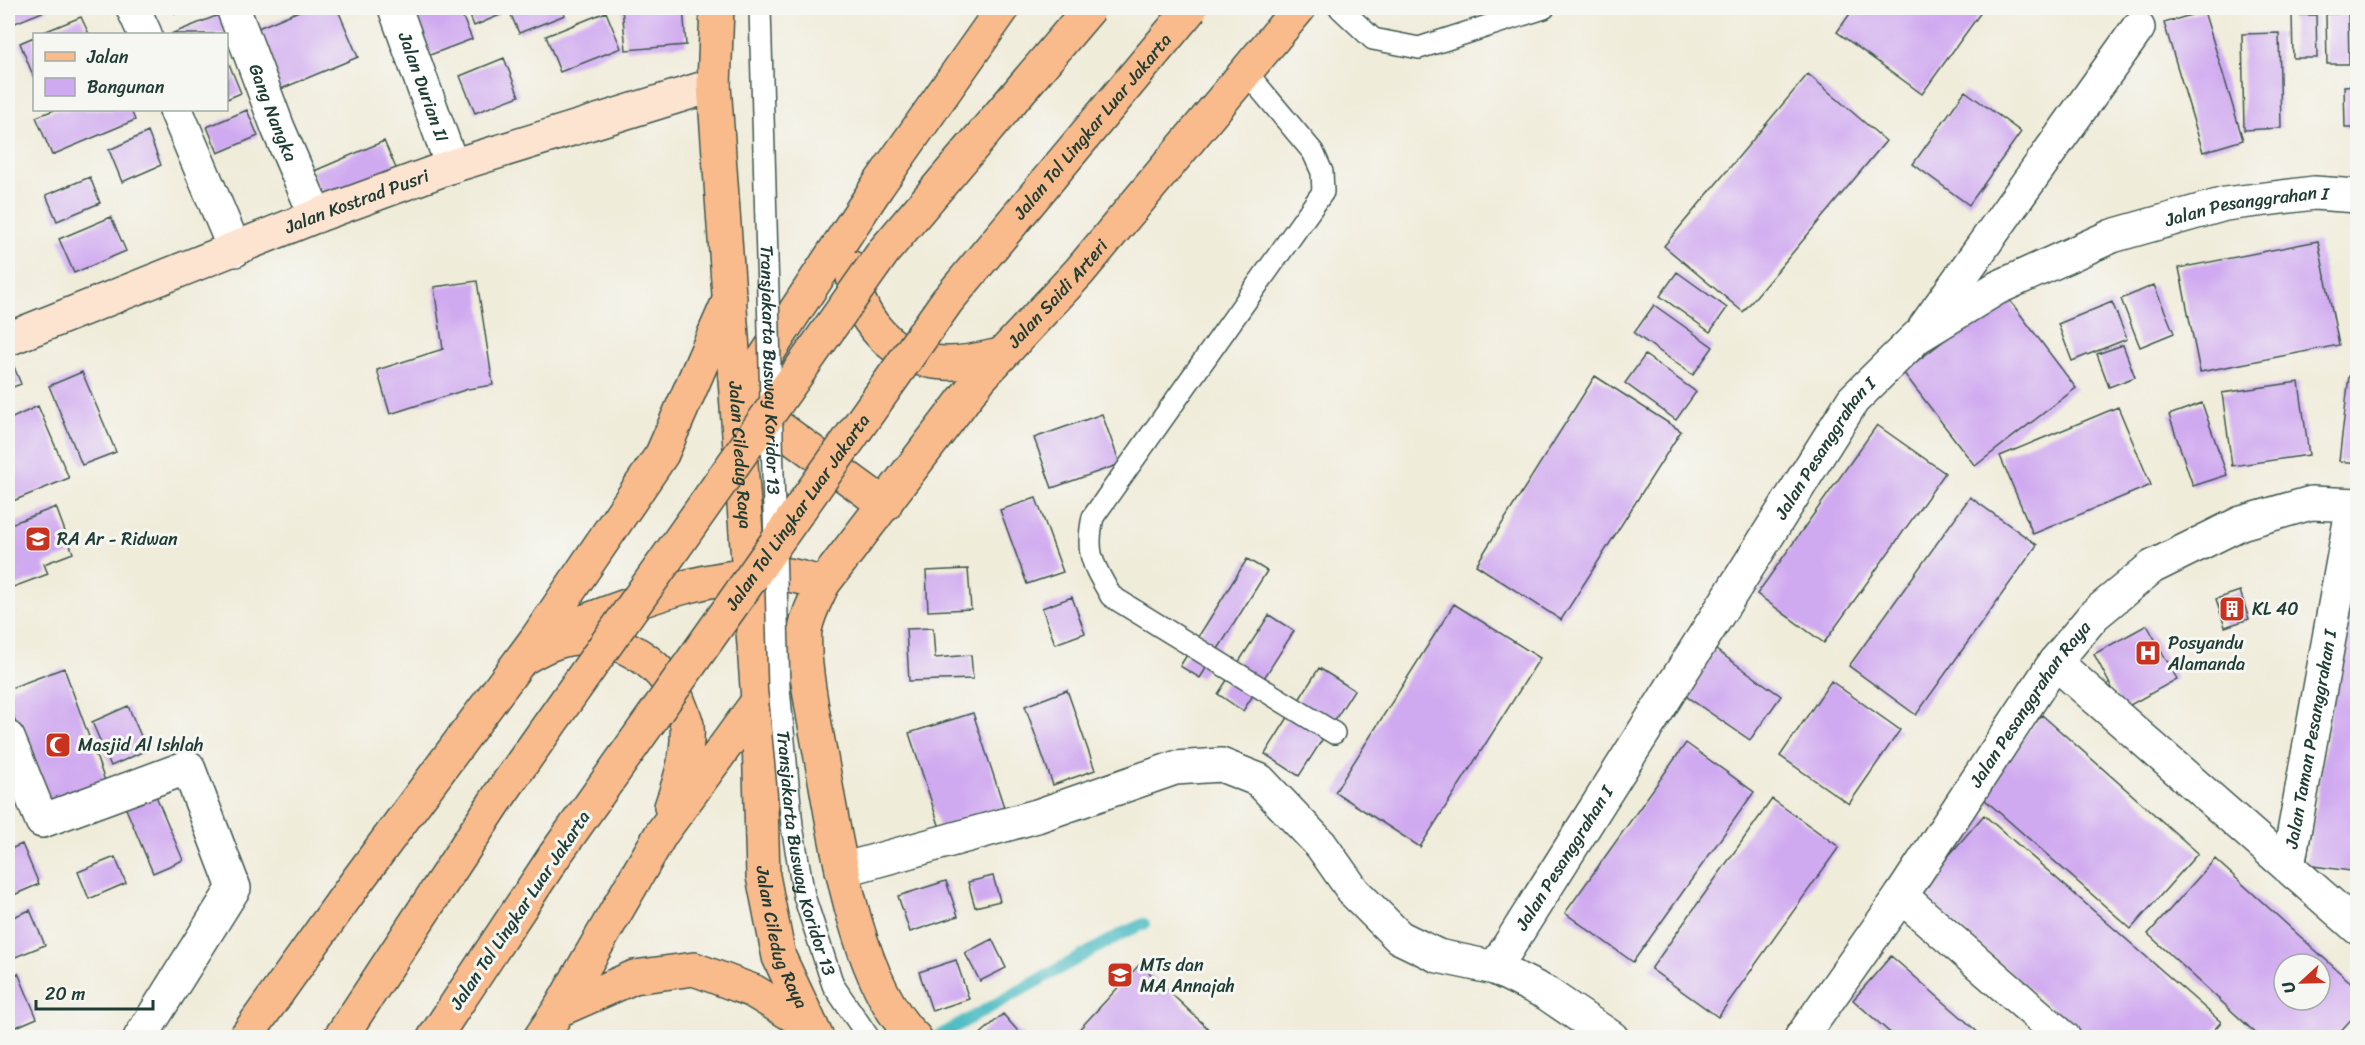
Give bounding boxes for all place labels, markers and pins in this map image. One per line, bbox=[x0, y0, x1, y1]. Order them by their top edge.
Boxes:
place label: RA Ar - Ridwan bbox=[57, 523, 178, 555]
school or university icon: RA Ar - Ridwan bbox=[23, 524, 53, 554]
place label: KL 40 bbox=[2252, 593, 2299, 625]
building icon: KL 40 bbox=[2217, 594, 2247, 624]
place label: Posyandu Alamanda bbox=[2167, 627, 2245, 680]
hospital icon: Posyandu Alamanda bbox=[2133, 638, 2163, 668]
place label: Masjid Al Ishlah bbox=[78, 729, 203, 761]
mosque icon: Masjid Al Ishlah bbox=[43, 730, 73, 760]
place label: MTs dan MA Annajah bbox=[1140, 949, 1235, 1002]
school or university icon: MTs dan MA Annajah bbox=[1105, 960, 1135, 990]

